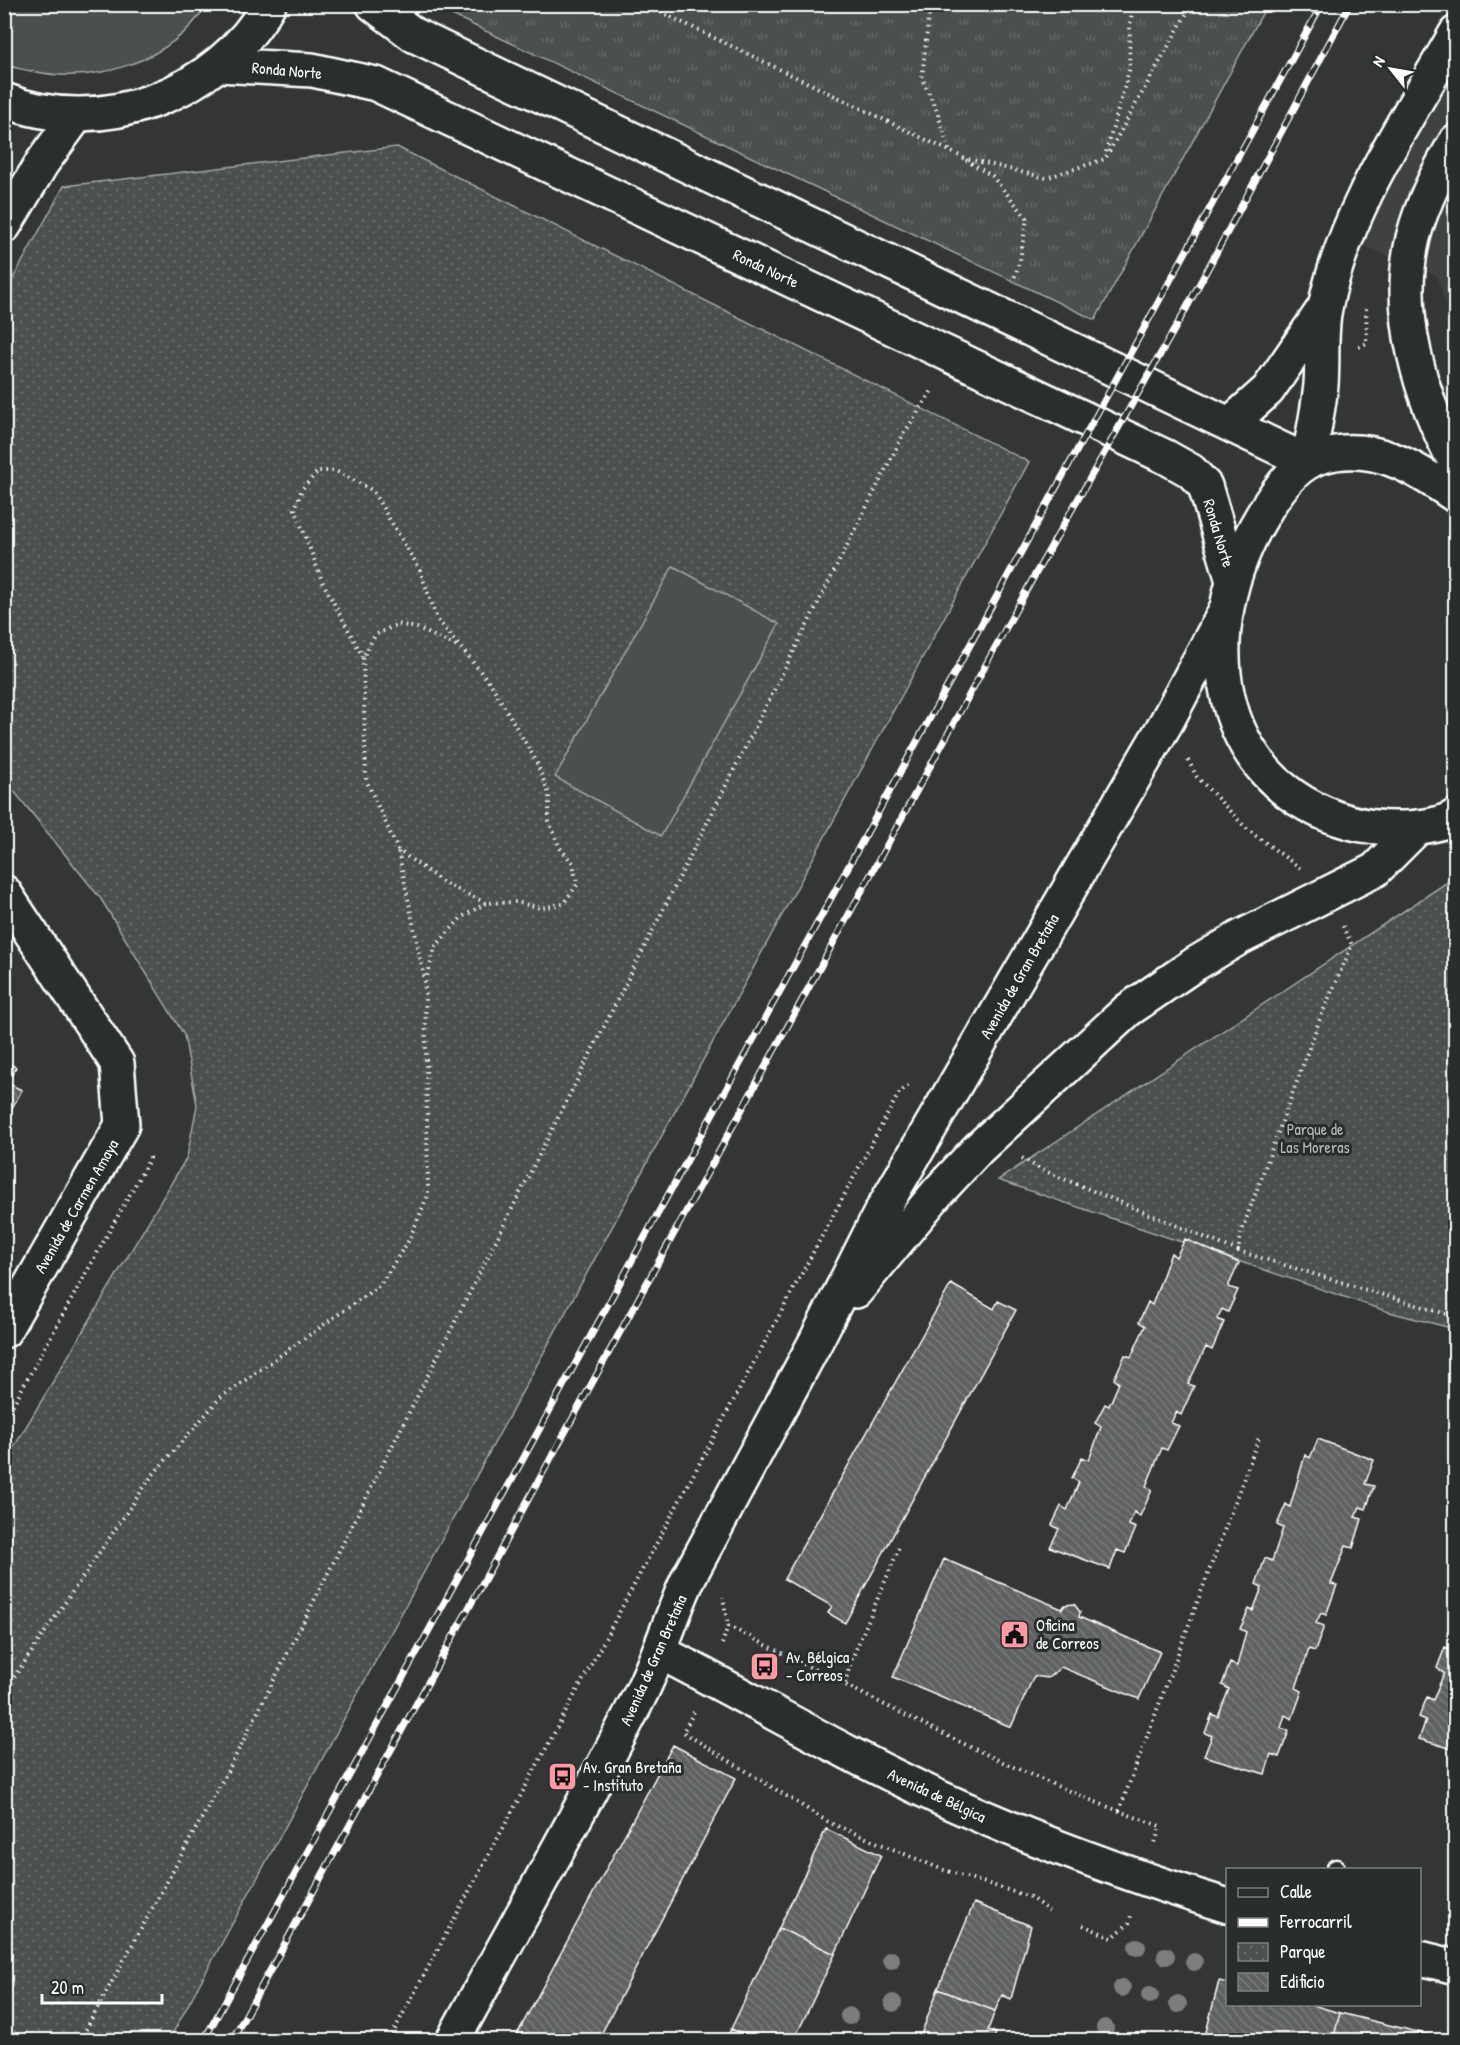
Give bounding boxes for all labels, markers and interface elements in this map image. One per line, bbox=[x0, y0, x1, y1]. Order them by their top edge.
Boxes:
north arrow bbox=[1361, 39, 1421, 99]
text: N bbox=[1367, 52, 1390, 71]
street label: Ronda Norte bbox=[251, 56, 324, 84]
street label: Ronda Norte bbox=[730, 243, 803, 293]
street label: Ronda Norte bbox=[1198, 496, 1240, 570]
street label: Avenida de Gran Bretaña bbox=[974, 910, 1064, 1042]
park label: Parque de Las Moreras bbox=[1280, 1118, 1350, 1158]
street label: Avenida de Carmen Amaya bbox=[29, 1135, 123, 1277]
street label: Avenida de Gran Bretaña bbox=[614, 1591, 692, 1729]
place label: Oficina de Correos bbox=[1036, 1614, 1099, 1654]
public building icon: Oficina de Correos bbox=[999, 1618, 1031, 1650]
place label: Av. Bélgica - Correos bbox=[786, 1646, 849, 1686]
bus stop icon: Av. Bélgica - Correos bbox=[749, 1650, 781, 1682]
place label: Av. Gran Bretaña - Instituto bbox=[583, 1756, 681, 1796]
bus stop icon: Av. Gran Bretaña - Instituto bbox=[546, 1760, 578, 1792]
street label: Avenida de Bélgica bbox=[884, 1763, 990, 1827]
legend bbox=[1226, 1868, 1421, 2006]
text: Calle bbox=[1280, 1879, 1312, 1904]
text: Ferrocarril bbox=[1279, 1909, 1352, 1934]
text: Parque bbox=[1280, 1939, 1325, 1964]
scale bar bbox=[42, 1967, 162, 2005]
text: Edificio bbox=[1280, 1969, 1324, 1994]
text: 20 m bbox=[51, 1975, 84, 2000]

